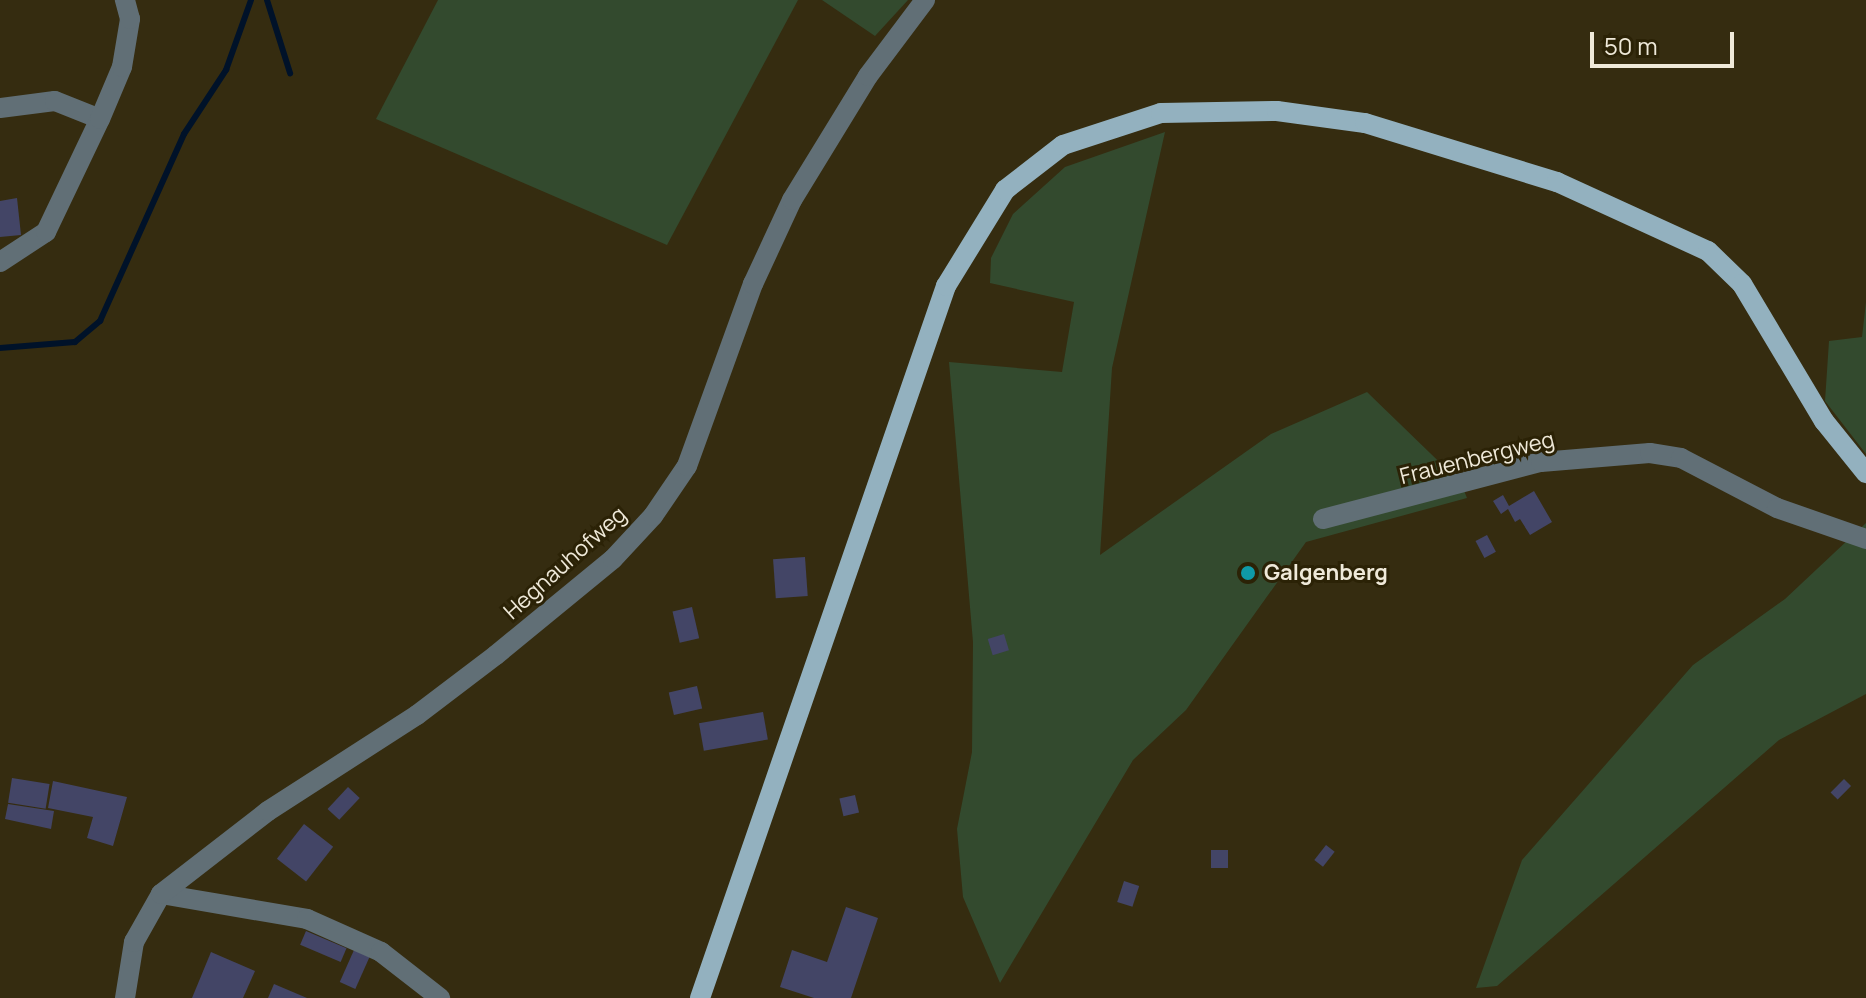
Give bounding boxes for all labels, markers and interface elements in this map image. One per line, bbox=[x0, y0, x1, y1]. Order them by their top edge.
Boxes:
scale bar bbox=[1594, 16, 1738, 66]
text: 50 m bbox=[1604, 29, 1658, 62]
street label: Frauenbergweg bbox=[1397, 426, 1557, 490]
street label: Hegnauhofweg bbox=[498, 501, 632, 625]
place label: Galgenberg bbox=[1264, 560, 1388, 586]
marker: Galgenberg bbox=[1239, 564, 1257, 582]

